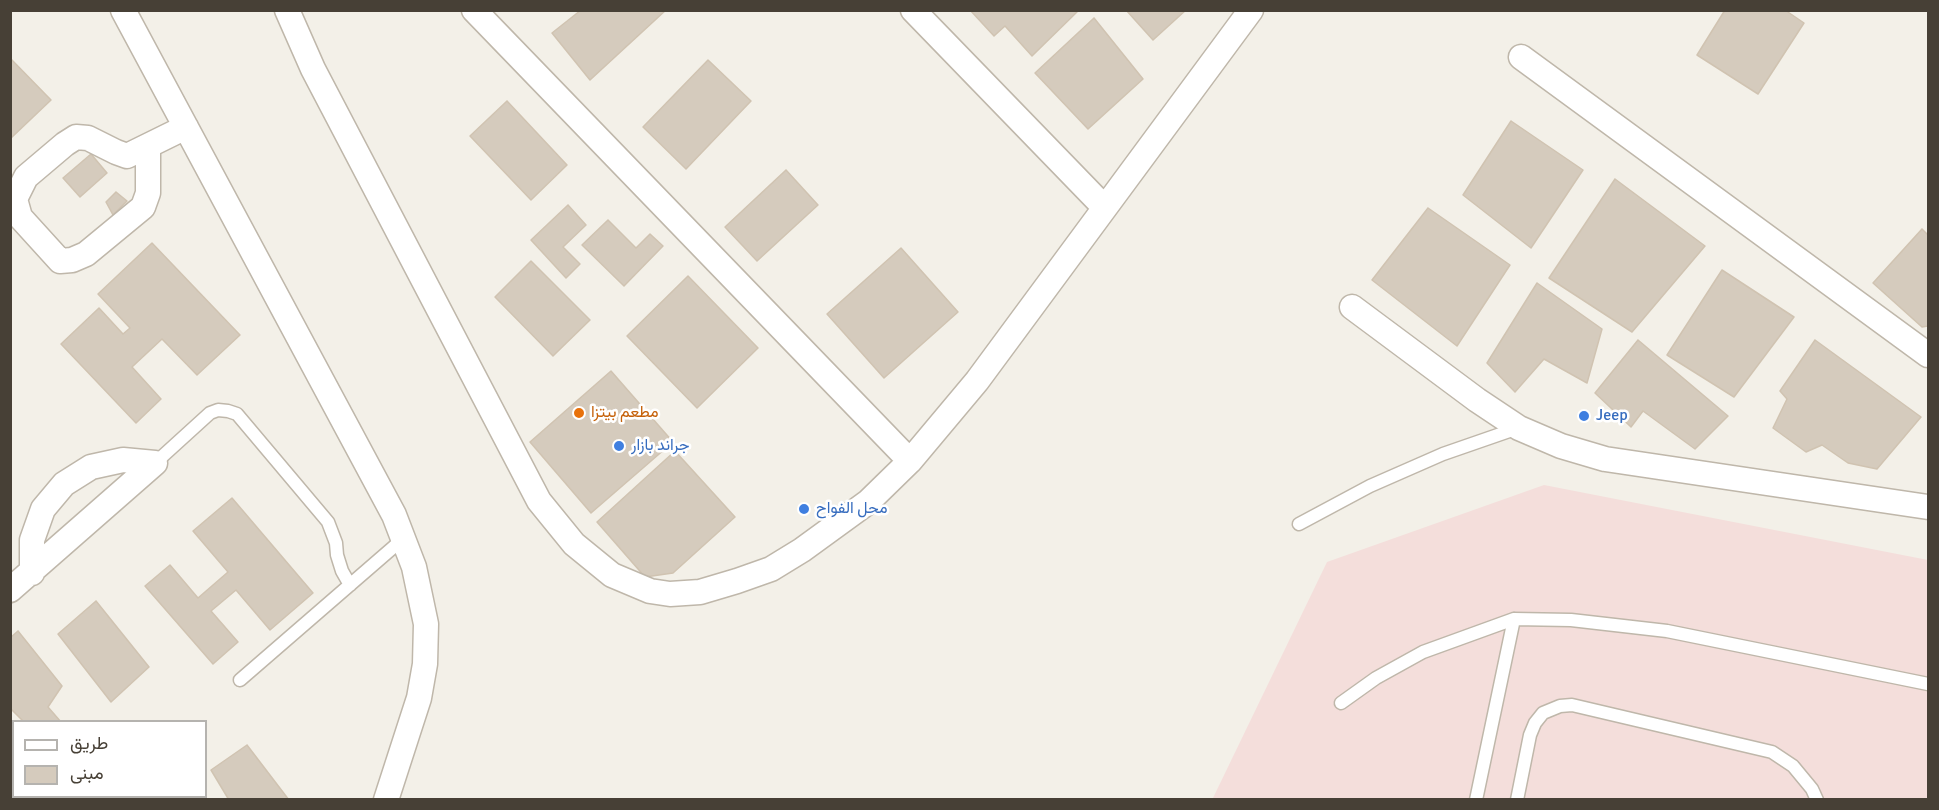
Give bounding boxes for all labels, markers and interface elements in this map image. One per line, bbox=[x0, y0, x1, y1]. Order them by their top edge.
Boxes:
place label: مطعم بيتزا bbox=[591, 403, 659, 423]
marker: مطعم بيتزا bbox=[572, 406, 586, 420]
place label: Jeep bbox=[1596, 406, 1628, 426]
marker: Jeep bbox=[1577, 409, 1591, 423]
place label: جراند بازار bbox=[631, 436, 690, 456]
marker: جراند بازار bbox=[612, 439, 626, 453]
place label: محل الفواح bbox=[816, 499, 887, 519]
marker: محل الفواح bbox=[797, 502, 811, 516]
legend bbox=[12, 720, 207, 798]
text: طريق bbox=[70, 732, 108, 754]
text: مبنى bbox=[70, 762, 104, 784]

